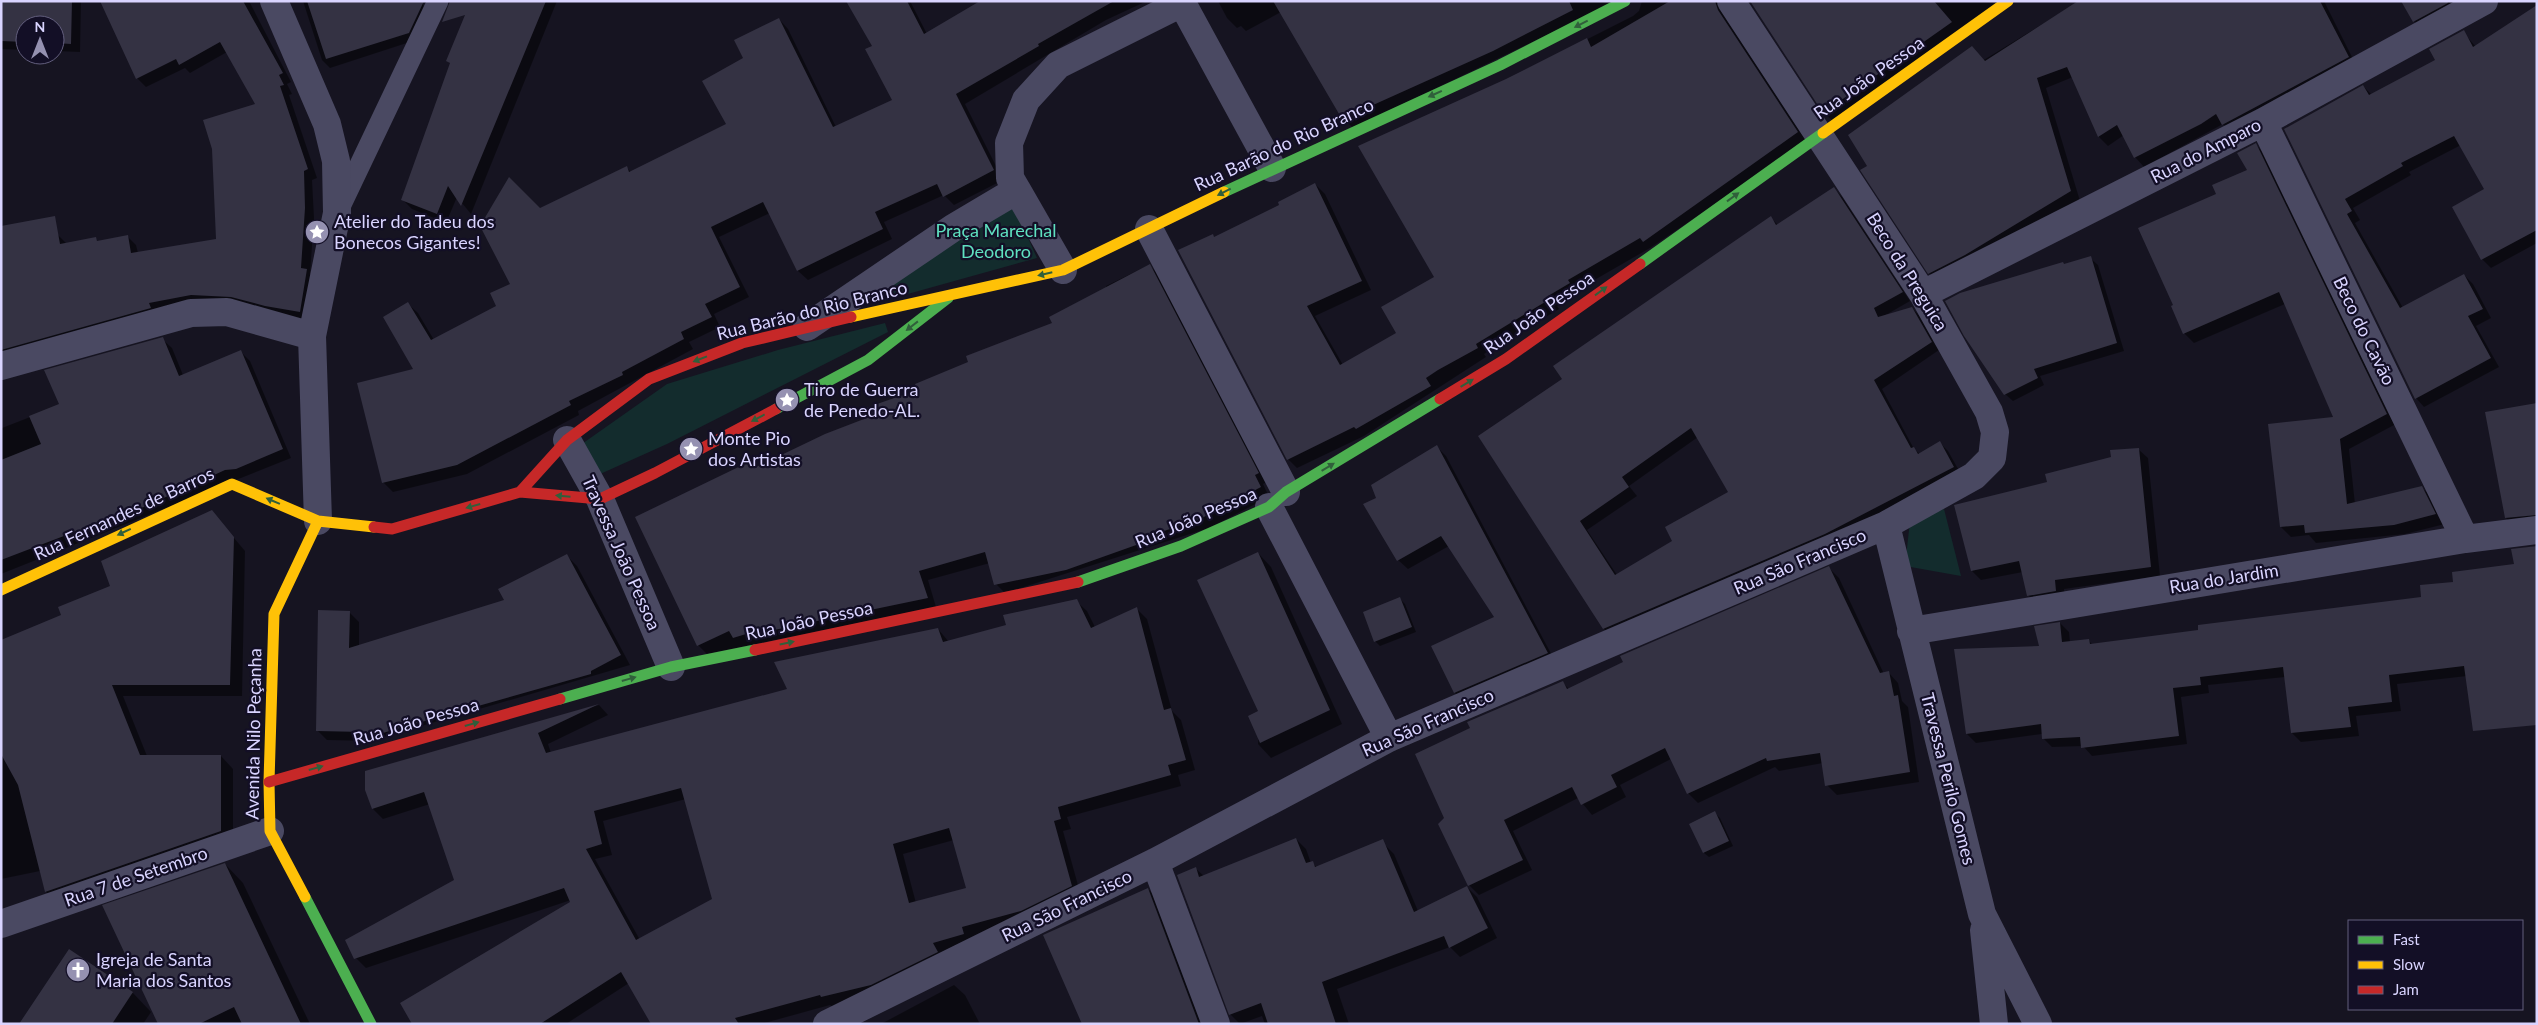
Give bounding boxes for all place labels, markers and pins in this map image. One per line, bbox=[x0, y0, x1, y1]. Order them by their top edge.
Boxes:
place label: Atelier do Tadeu dos Bonecos Gigantes! bbox=[334, 210, 495, 253]
place icon: Atelier do Tadeu dos Bonecos Gigantes! bbox=[304, 219, 330, 245]
place label: Tiro de Guerra de Penedo-AL. bbox=[804, 378, 920, 421]
place icon: Tiro de Guerra de Penedo-AL. bbox=[774, 387, 800, 413]
place label: Monte Pio dos Artistas bbox=[708, 427, 801, 470]
place icon: Monte Pio dos Artistas bbox=[678, 436, 704, 462]
place label: Igreja de Santa Maria dos Santos bbox=[96, 948, 232, 991]
church icon: Igreja de Santa Maria dos Santos bbox=[65, 957, 91, 983]

